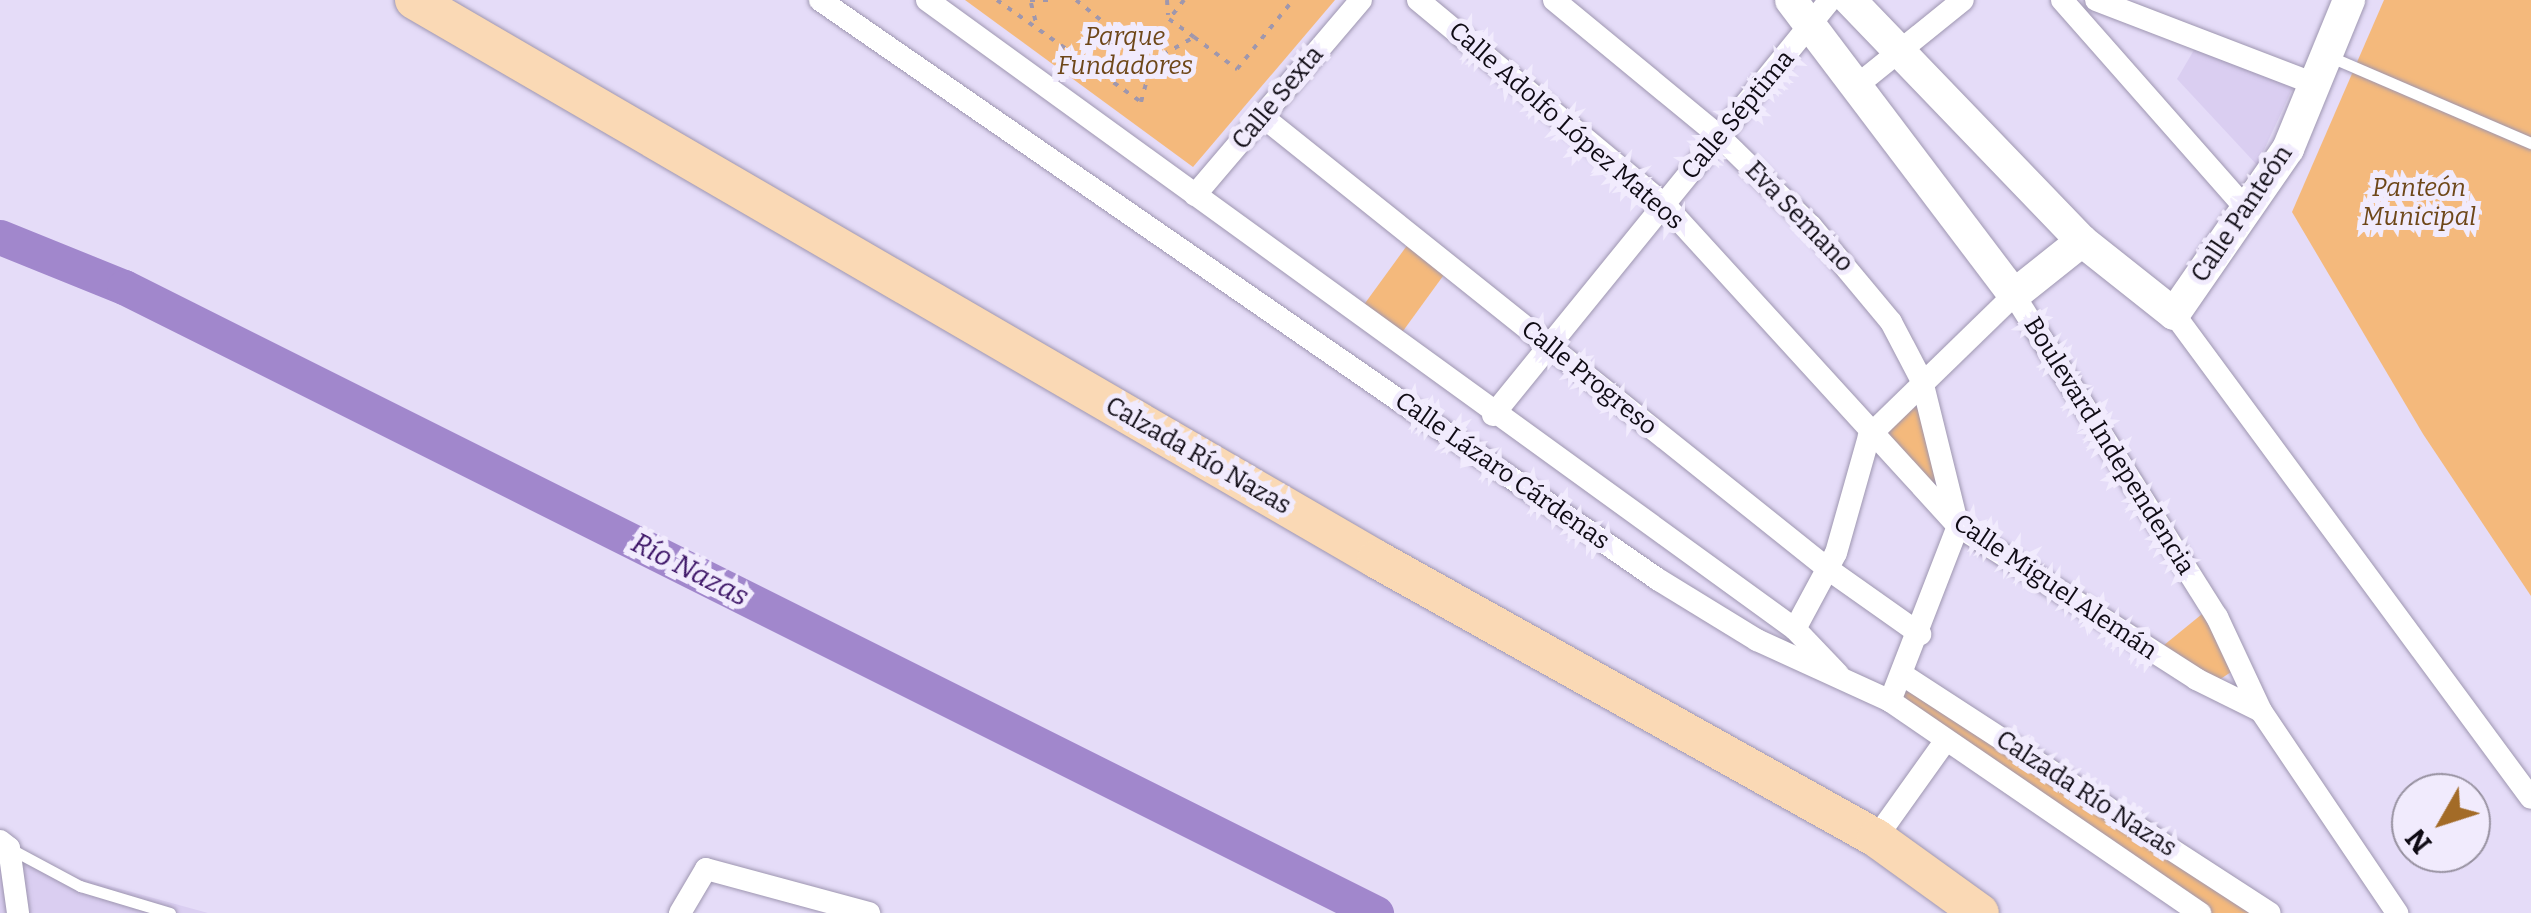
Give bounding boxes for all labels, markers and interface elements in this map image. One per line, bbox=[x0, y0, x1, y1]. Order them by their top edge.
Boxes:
street label: Calle Adolfo López Mateos bbox=[1442, 16, 1690, 236]
park label: Parque Fundadores bbox=[1057, 23, 1193, 82]
street label: Calle Sexta bbox=[1226, 40, 1330, 156]
street label: Calle Séptima bbox=[1675, 44, 1801, 186]
street label: Calle Panteón bbox=[2185, 140, 2299, 288]
street label: Eva Semano bbox=[1739, 155, 1859, 279]
park label: Panteón Municipal bbox=[2362, 174, 2476, 233]
street label: Boulevard Independencia bbox=[2017, 312, 2201, 580]
street label: Calle Progreso bbox=[1515, 314, 1663, 442]
street label: Calle Lázaro Cárdenas bbox=[1389, 386, 1615, 556]
street label: Calzada Río Nazas bbox=[1100, 391, 1296, 521]
street label: Calle Miguel Alemán bbox=[1948, 508, 2162, 666]
water label: Río Nazas bbox=[626, 526, 754, 614]
street label: Calzada Río Nazas bbox=[1990, 725, 2182, 863]
north arrow bbox=[2391, 773, 2491, 873]
text: N bbox=[2399, 822, 2438, 860]

